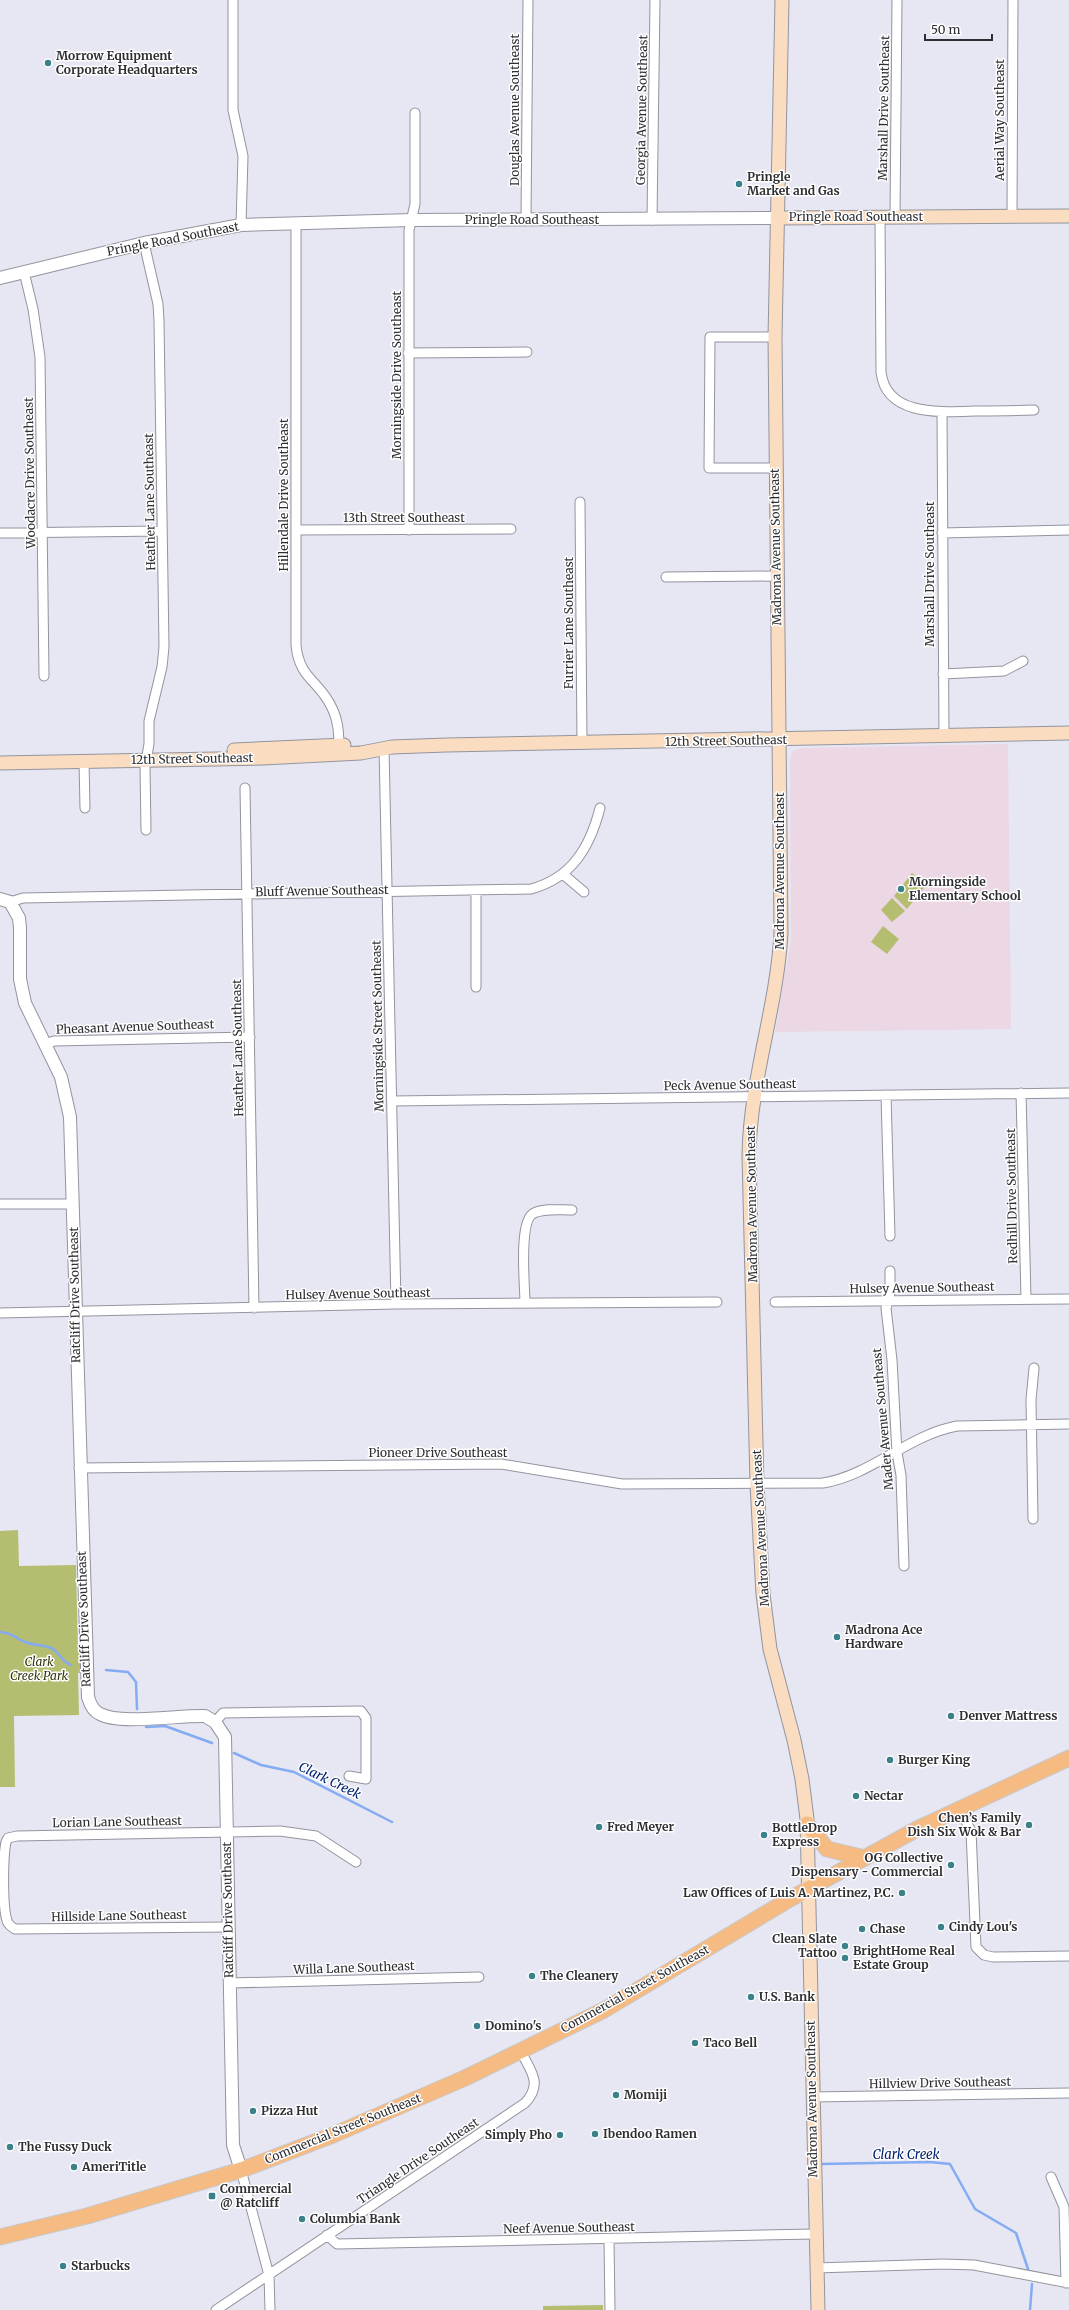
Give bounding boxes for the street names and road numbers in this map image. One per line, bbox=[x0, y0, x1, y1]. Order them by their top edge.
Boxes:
street label: Douglas Avenue Southeast bbox=[507, 34, 522, 186]
street label: Georgia Avenue Southeast bbox=[633, 34, 650, 185]
street label: Marshall Drive Southeast bbox=[875, 35, 892, 181]
street label: Aerial Way Southeast bbox=[992, 59, 1007, 182]
street label: Pringle Road Southeast bbox=[789, 209, 923, 224]
street label: Pringle Road Southeast bbox=[465, 212, 599, 227]
street label: Pringle Road Southeast bbox=[106, 218, 241, 259]
street label: Morningside Drive Southeast bbox=[389, 290, 404, 459]
street label: Woodacre Drive Southeast bbox=[21, 397, 38, 550]
street label: Hillendale Drive Southeast bbox=[276, 418, 291, 572]
street label: Heather Lane Southeast bbox=[141, 433, 158, 571]
street label: Madrona Avenue Southeast bbox=[767, 468, 784, 626]
street label: Marshall Drive Southeast bbox=[922, 501, 937, 647]
street label: 13th Street Southeast bbox=[343, 510, 465, 525]
street label: Furrier Lane Southeast bbox=[561, 556, 576, 689]
street label: 12th Street Southeast bbox=[665, 732, 788, 749]
street label: 12th Street Southeast bbox=[131, 750, 254, 767]
street label: Madrona Avenue Southeast bbox=[772, 792, 787, 950]
street label: Bluff Avenue Southeast bbox=[255, 882, 389, 899]
street label: Morningside Street Southeast bbox=[368, 940, 386, 1112]
street label: Heather Lane Southeast bbox=[229, 979, 246, 1117]
street label: Pheasant Avenue Southeast bbox=[56, 1016, 215, 1037]
street label: Peck Avenue Southeast bbox=[663, 1076, 797, 1093]
street label: Madrona Avenue Southeast bbox=[743, 1125, 760, 1283]
street label: Redhill Drive Southeast bbox=[1003, 1128, 1020, 1264]
street label: Ratcliff Drive Southeast bbox=[66, 1226, 83, 1363]
street label: Hulsey Avenue Southeast bbox=[849, 1279, 995, 1296]
street label: Hulsey Avenue Southeast bbox=[285, 1285, 431, 1302]
street label: Mader Avenue Southeast bbox=[869, 1347, 896, 1491]
street label: Pioneer Drive Southeast bbox=[369, 1445, 508, 1460]
street label: Madrona Avenue Southeast bbox=[749, 1449, 772, 1607]
street label: Ratcliff Drive Southeast bbox=[74, 1550, 93, 1687]
street label: Lorian Lane Southeast bbox=[52, 1813, 182, 1830]
street label: Ratcliff Drive Southeast bbox=[219, 1841, 236, 1978]
street label: Hillside Lane Southeast bbox=[51, 1907, 187, 1924]
street label: Commercial Street Southeast bbox=[558, 1941, 712, 2036]
street label: Willa Lane Southeast bbox=[292, 1958, 415, 1977]
street label: Madrona Avenue Southeast bbox=[803, 2020, 820, 2178]
street label: Hillview Drive Southeast bbox=[869, 2074, 1012, 2091]
street label: Commercial Street Southeast bbox=[262, 2090, 424, 2167]
street label: Triangle Drive Southeast bbox=[354, 2114, 482, 2207]
street label: Neef Avenue Southeast bbox=[503, 2219, 635, 2236]

